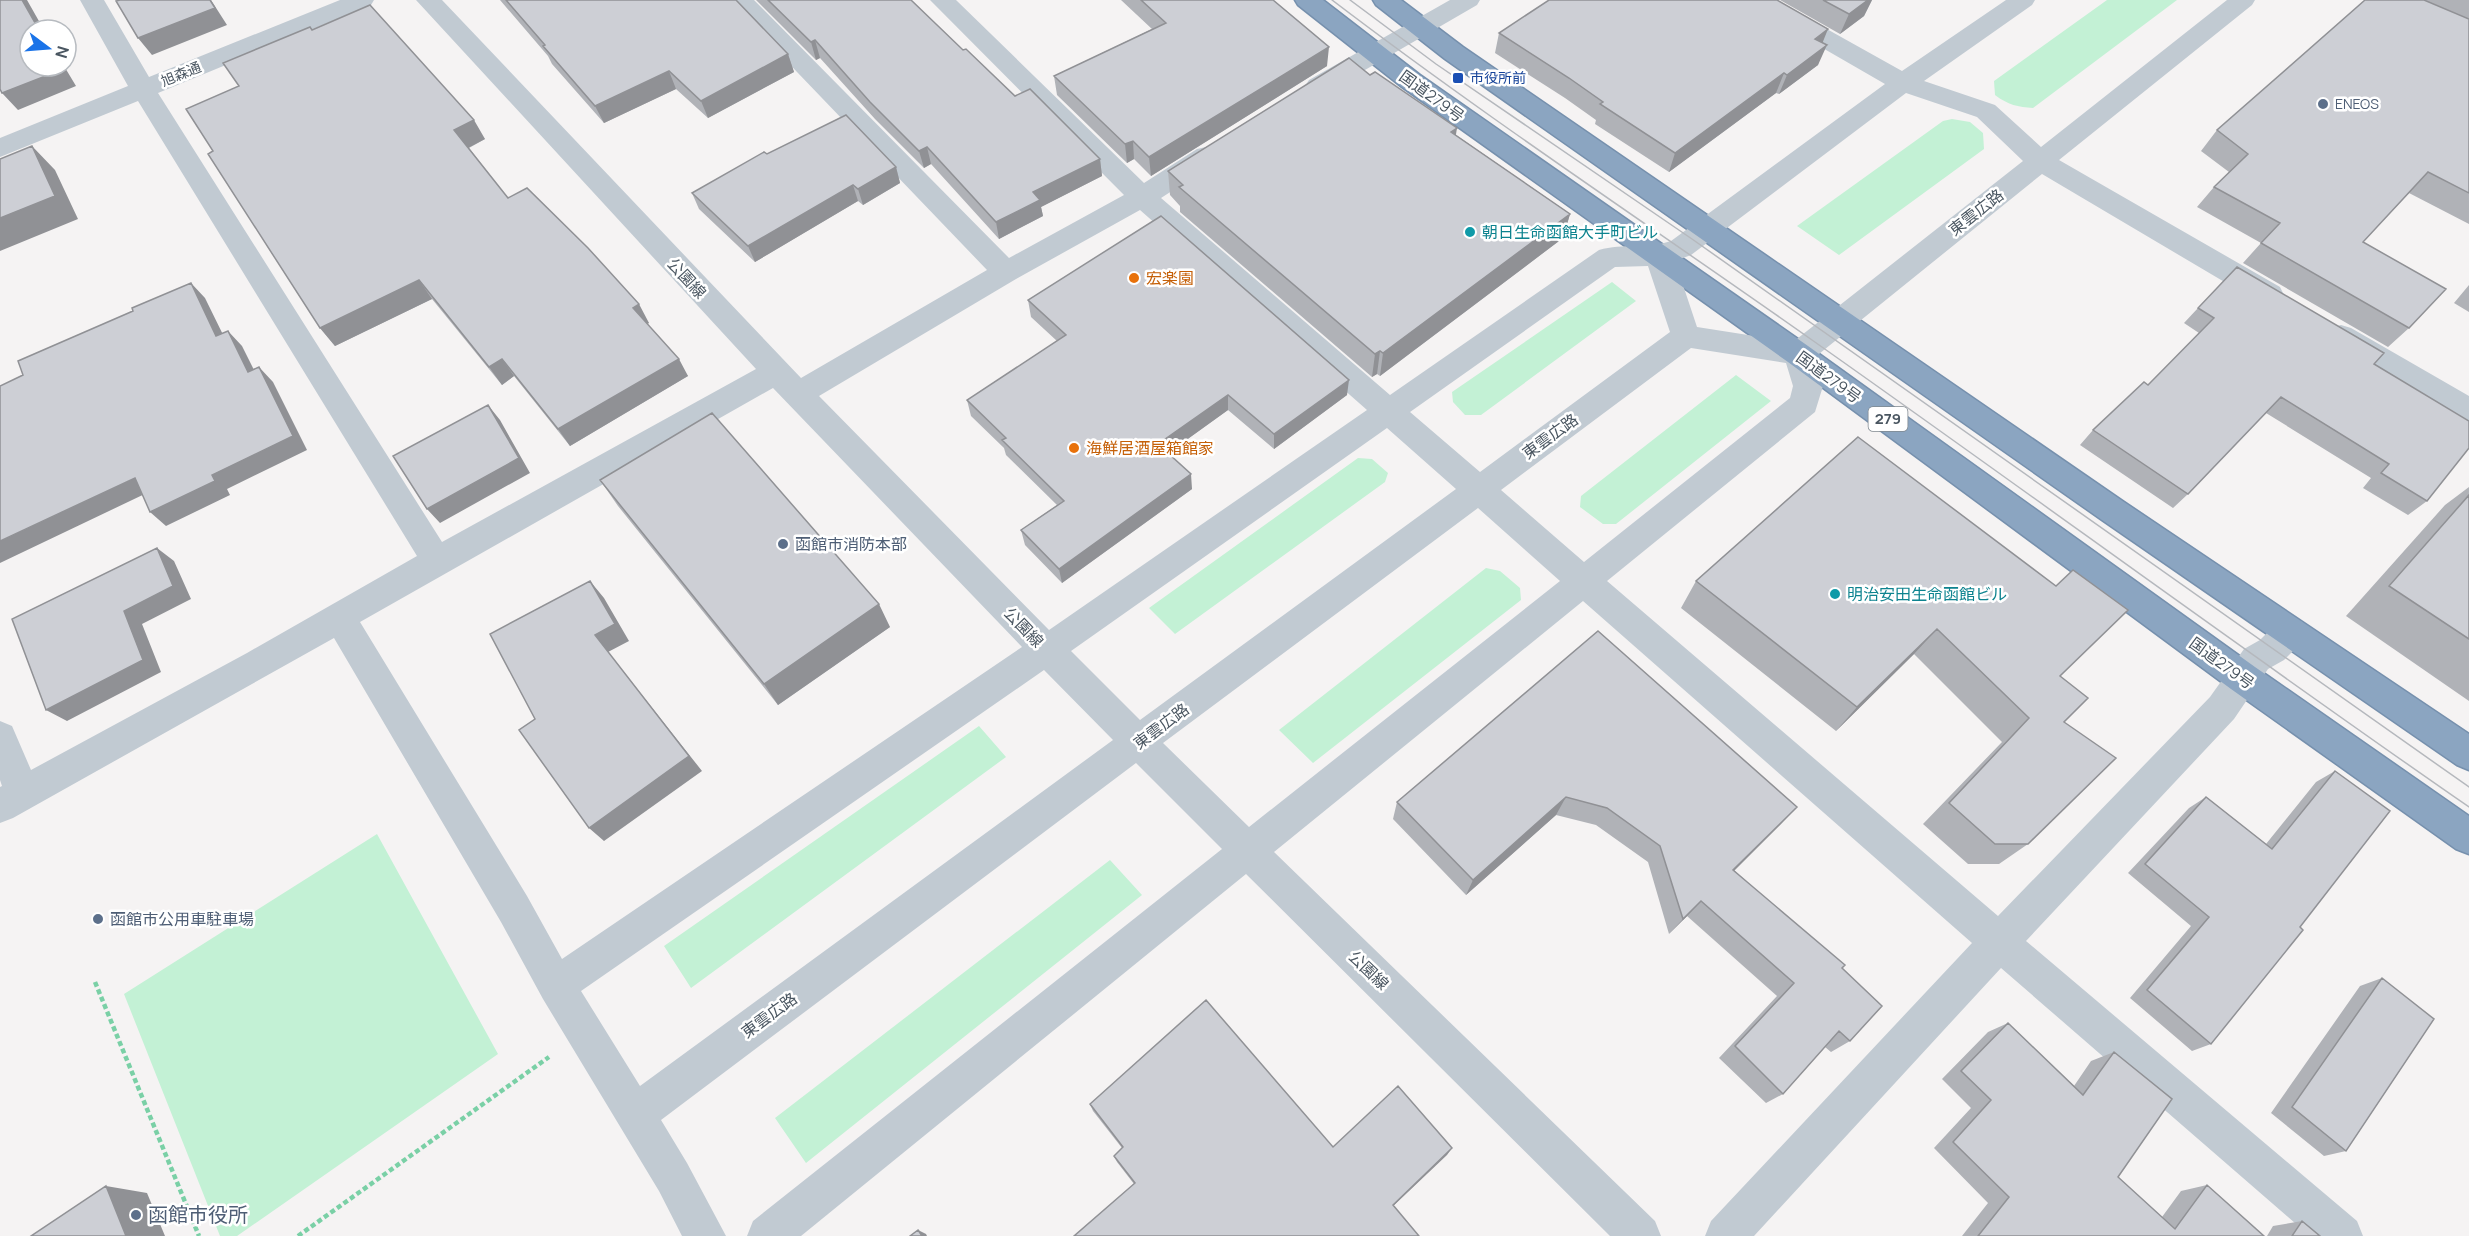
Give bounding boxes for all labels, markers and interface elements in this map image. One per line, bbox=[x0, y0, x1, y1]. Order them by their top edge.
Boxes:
north arrow bbox=[18, 18, 78, 78]
text: N bbox=[50, 44, 75, 61]
street label: 旭森通 bbox=[158, 57, 204, 90]
street label: 国道279号 bbox=[1395, 65, 1469, 127]
place label: 市役所前 bbox=[1470, 68, 1526, 87]
marker: 市役所前 bbox=[1451, 71, 1465, 85]
place label: ENEOS bbox=[2335, 94, 2379, 113]
marker: ENEOS bbox=[2316, 97, 2330, 111]
street label: 東雲広路 bbox=[1944, 184, 2008, 240]
place label: 朝日生命函館大手町ビル bbox=[1482, 221, 1658, 243]
marker: 朝日生命函館大手町ビル bbox=[1463, 225, 1477, 239]
street label: 公園線 bbox=[663, 253, 711, 303]
place label: 宏楽園 bbox=[1146, 267, 1194, 289]
marker: 宏楽園 bbox=[1127, 271, 1141, 285]
street label: 国道279号 bbox=[1792, 346, 1866, 408]
road number: 279 bbox=[1868, 407, 1908, 431]
street label: 東雲広路 bbox=[1518, 408, 1582, 464]
place label: 海鮮居酒屋箱館家 bbox=[1086, 437, 1214, 459]
marker: 海鮮居酒屋箱館家 bbox=[1067, 441, 1081, 455]
place label: 函館市消防本部 bbox=[795, 533, 907, 555]
marker: 函館市消防本部 bbox=[776, 537, 790, 551]
place label: 明治安田生命函館ビル bbox=[1847, 583, 2007, 605]
marker: 明治安田生命函館ビル bbox=[1828, 587, 1842, 601]
street label: 公園線 bbox=[999, 602, 1049, 652]
street label: 国道279号 bbox=[2185, 632, 2259, 694]
street label: 東雲広路 bbox=[1129, 698, 1193, 754]
place label: 函館市公用車駐車場 bbox=[110, 908, 254, 930]
marker: 函館市公用車駐車場 bbox=[91, 912, 105, 926]
street label: 公園線 bbox=[1344, 945, 1394, 995]
street label: 東雲広路 bbox=[737, 987, 801, 1043]
place label: 函館市役所 bbox=[148, 1201, 248, 1228]
marker: 函館市役所 bbox=[129, 1208, 143, 1222]

